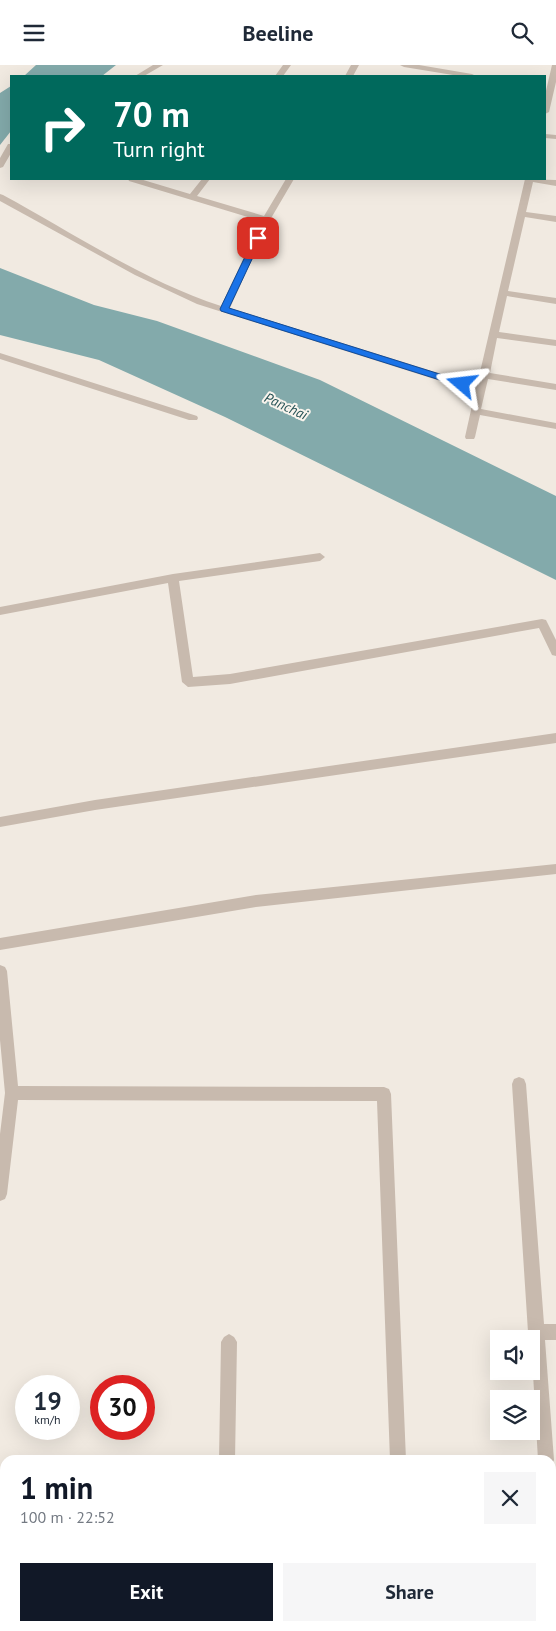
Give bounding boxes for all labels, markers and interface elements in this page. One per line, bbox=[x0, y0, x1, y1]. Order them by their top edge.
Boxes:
icon: menu bbox=[20, 19, 48, 47]
text: Beeline bbox=[243, 19, 313, 47]
icon: search bbox=[508, 19, 536, 47]
text: 70 m bbox=[113, 91, 190, 137]
icon: right bbox=[30, 95, 95, 160]
text: Turn right bbox=[113, 135, 205, 163]
pin bbox=[237, 217, 279, 259]
icon: arrive bbox=[244, 224, 272, 252]
position arrow bbox=[435, 357, 487, 409]
water label: Panchai bbox=[262, 388, 311, 424]
map controls bbox=[490, 1330, 540, 1440]
button: sound bbox=[490, 1330, 540, 1380]
speed limit sign: 30 bbox=[90, 1375, 155, 1440]
text: 19 bbox=[33, 1385, 62, 1417]
button: layers bbox=[490, 1390, 540, 1440]
text: km/h bbox=[34, 1412, 61, 1427]
text: 1 min bbox=[20, 1468, 93, 1507]
button: close bbox=[484, 1472, 536, 1524]
text: 100 m · 22:52 bbox=[20, 1507, 115, 1527]
button: Exit bbox=[20, 1563, 273, 1621]
button: Share bbox=[283, 1563, 536, 1621]

